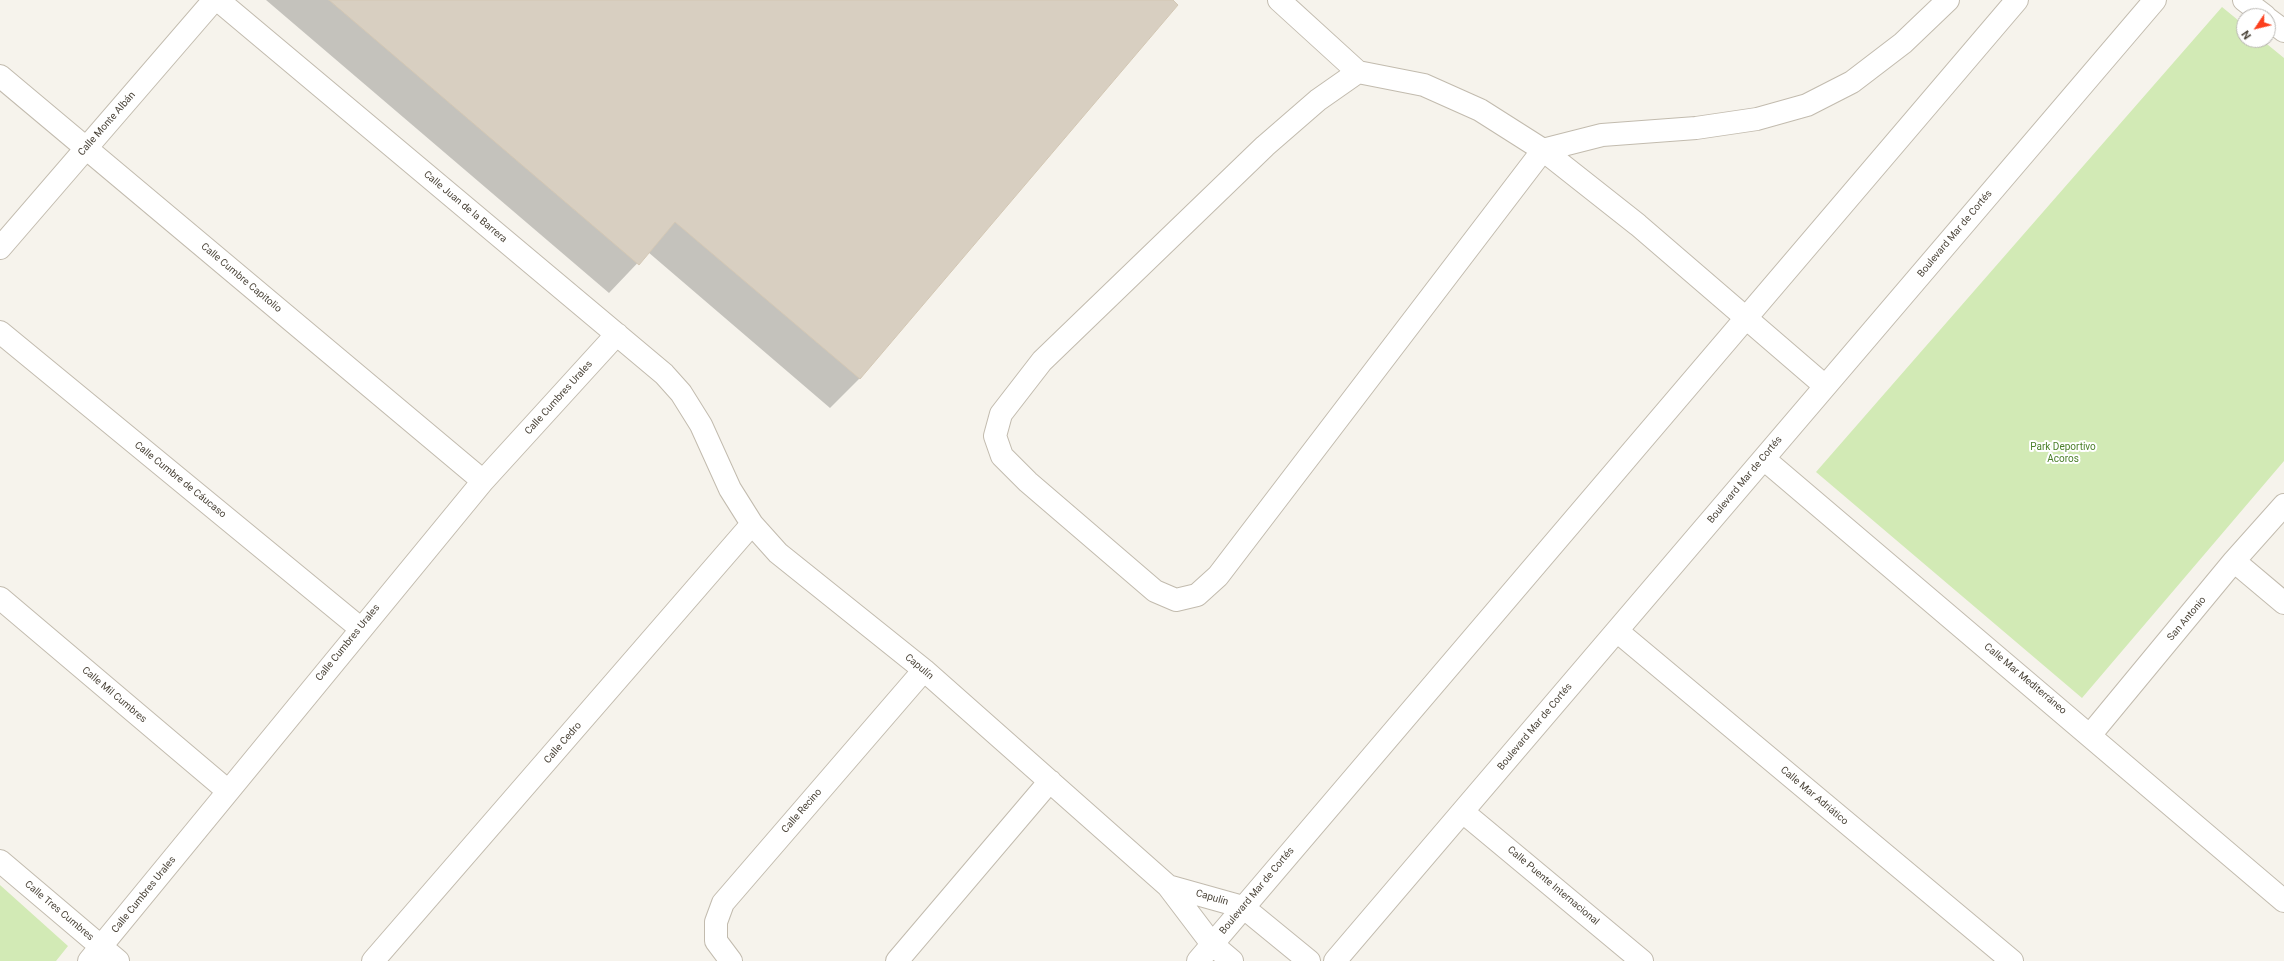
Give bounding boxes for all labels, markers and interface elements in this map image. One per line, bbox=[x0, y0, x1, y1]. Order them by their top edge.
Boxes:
north arrow bbox=[2236, 8, 2276, 48]
text: N bbox=[2239, 28, 2254, 42]
street label: Calle Monte Albán bbox=[76, 89, 138, 159]
street label: Calle Juan de la Barrera bbox=[421, 169, 509, 245]
street label: Boulevard Mar de Cortés bbox=[1915, 188, 1995, 280]
street label: Calle Cumbre Capitolio bbox=[198, 241, 284, 315]
street label: Calle Cumbres Urales bbox=[523, 359, 595, 437]
street label: Boulevard Mar de Cortés bbox=[1705, 434, 1785, 526]
street label: Calle Cumbre de Cáucaso bbox=[132, 439, 228, 521]
park label: Park Deportivo Acoros bbox=[2030, 441, 2096, 464]
street label: San Antonio bbox=[2165, 594, 2209, 644]
street label: Calle Cumbres Urales bbox=[313, 602, 383, 684]
street label: Calle Mar Mediterráneo bbox=[1981, 641, 2069, 717]
street label: Capulín bbox=[902, 652, 936, 682]
street label: Calle Mil Cumbres bbox=[79, 664, 149, 726]
street label: Boulevard Mar de Cortés bbox=[1495, 681, 1575, 773]
street label: Calle Cedro bbox=[542, 720, 584, 766]
street label: Calle Mar Adriático bbox=[1778, 764, 1850, 828]
street label: Calle Recino bbox=[779, 786, 825, 836]
street label: Calle Puente Internacional bbox=[1505, 844, 1601, 928]
street label: Boulevard Mar de Cortés bbox=[1217, 845, 1297, 937]
street label: Calle Cumbres Urales bbox=[109, 854, 179, 936]
street label: Calle Tres Cumbres bbox=[22, 879, 96, 943]
street label: Capulín bbox=[1194, 888, 1230, 908]

